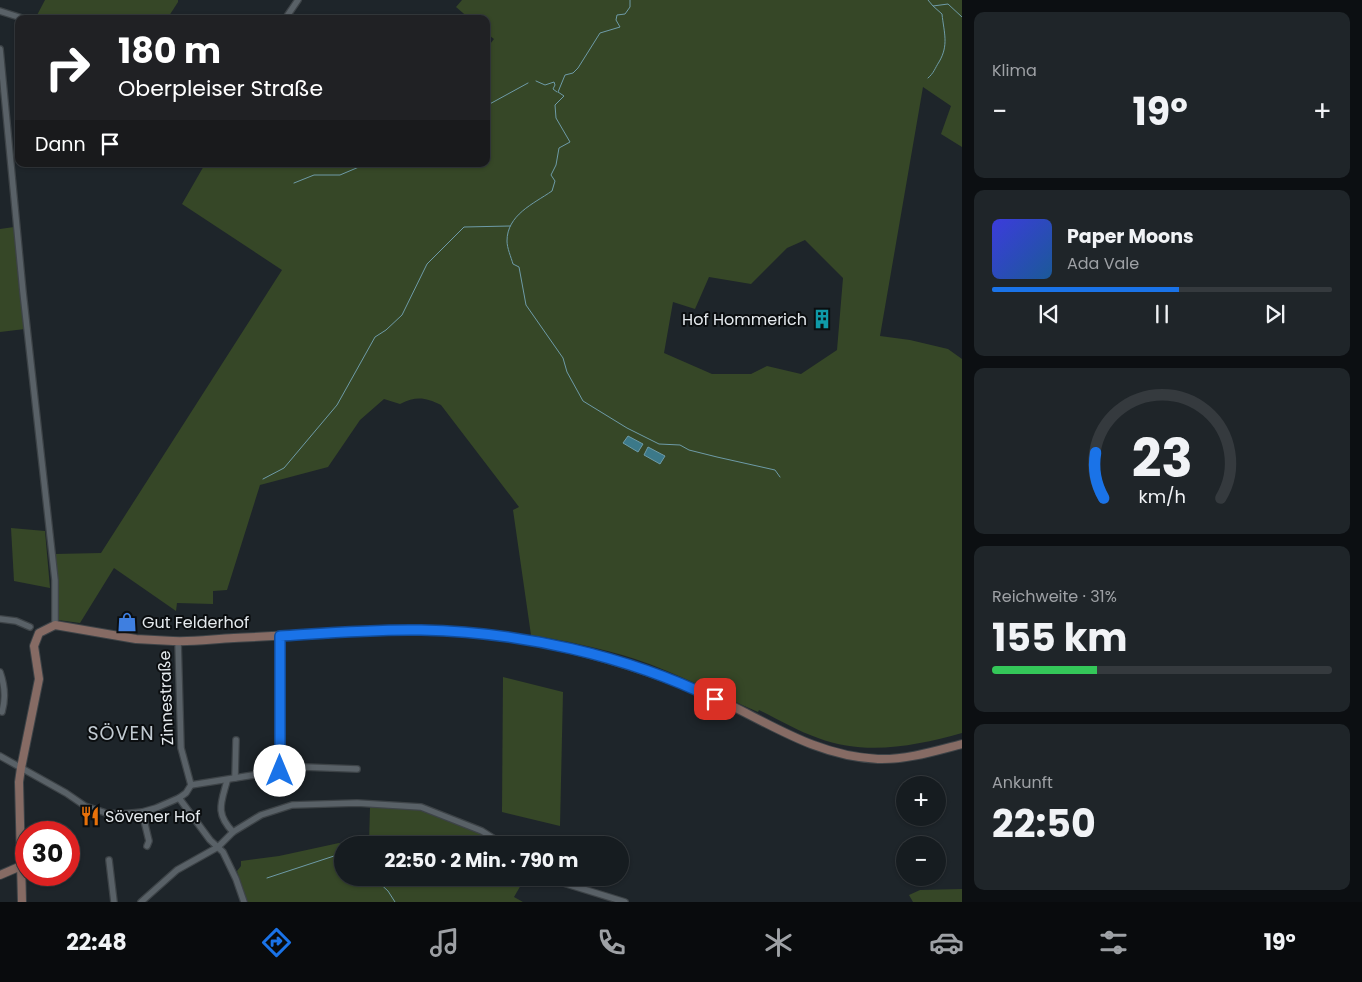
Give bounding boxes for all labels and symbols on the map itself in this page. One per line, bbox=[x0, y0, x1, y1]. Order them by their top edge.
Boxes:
place label: Hof Hommerich bbox=[682, 308, 807, 331]
building icon: Hof Hommerich bbox=[811, 308, 833, 330]
shop icon: Gut Felderhof bbox=[116, 611, 138, 633]
place label: Gut Felderhof bbox=[142, 611, 249, 634]
street label: Zinnestraße bbox=[153, 650, 179, 746]
pin bbox=[694, 678, 736, 720]
district label: SÖVEN bbox=[87, 720, 155, 747]
position arrow bbox=[253, 744, 305, 796]
restaurant icon: Sövener Hof bbox=[79, 805, 101, 827]
place label: Sövener Hof bbox=[105, 805, 201, 828]
speed limit sign: 30 bbox=[15, 821, 80, 886]

